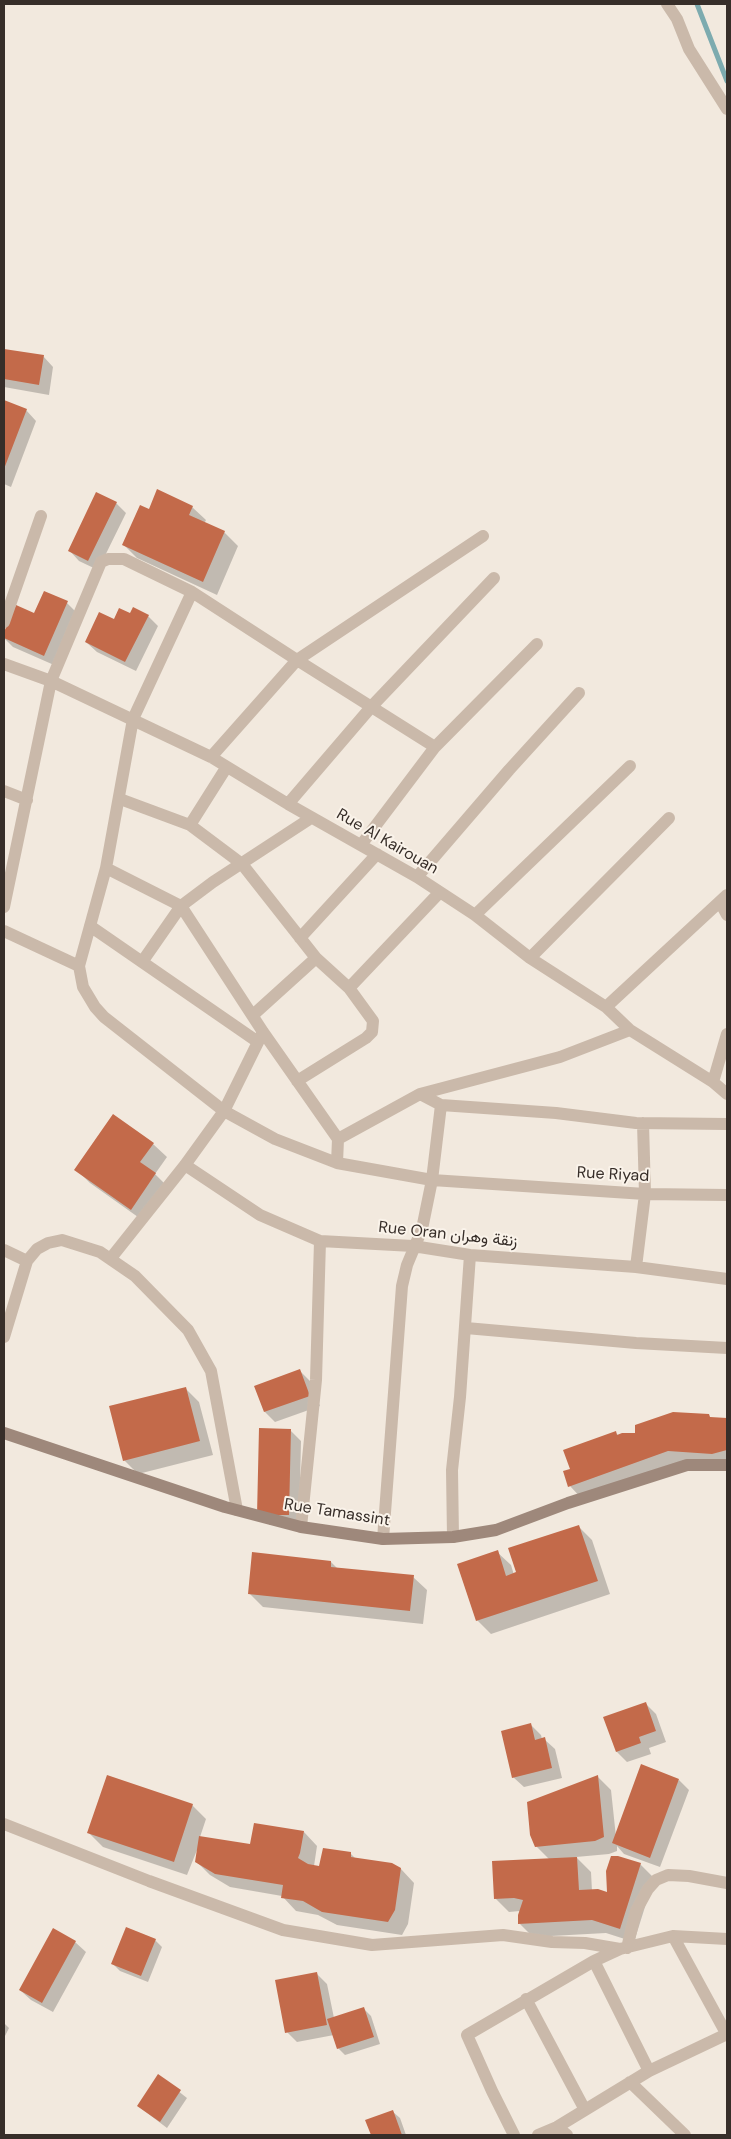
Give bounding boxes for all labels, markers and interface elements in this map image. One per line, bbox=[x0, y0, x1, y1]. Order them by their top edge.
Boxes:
street label: Rue Al Kairouan bbox=[333, 805, 441, 879]
street label: Rue Riyad bbox=[576, 1164, 650, 1186]
street label: Rue Oran زنقة وهران bbox=[377, 1218, 519, 1252]
street label: Rue Tamassint bbox=[283, 1495, 391, 1531]

